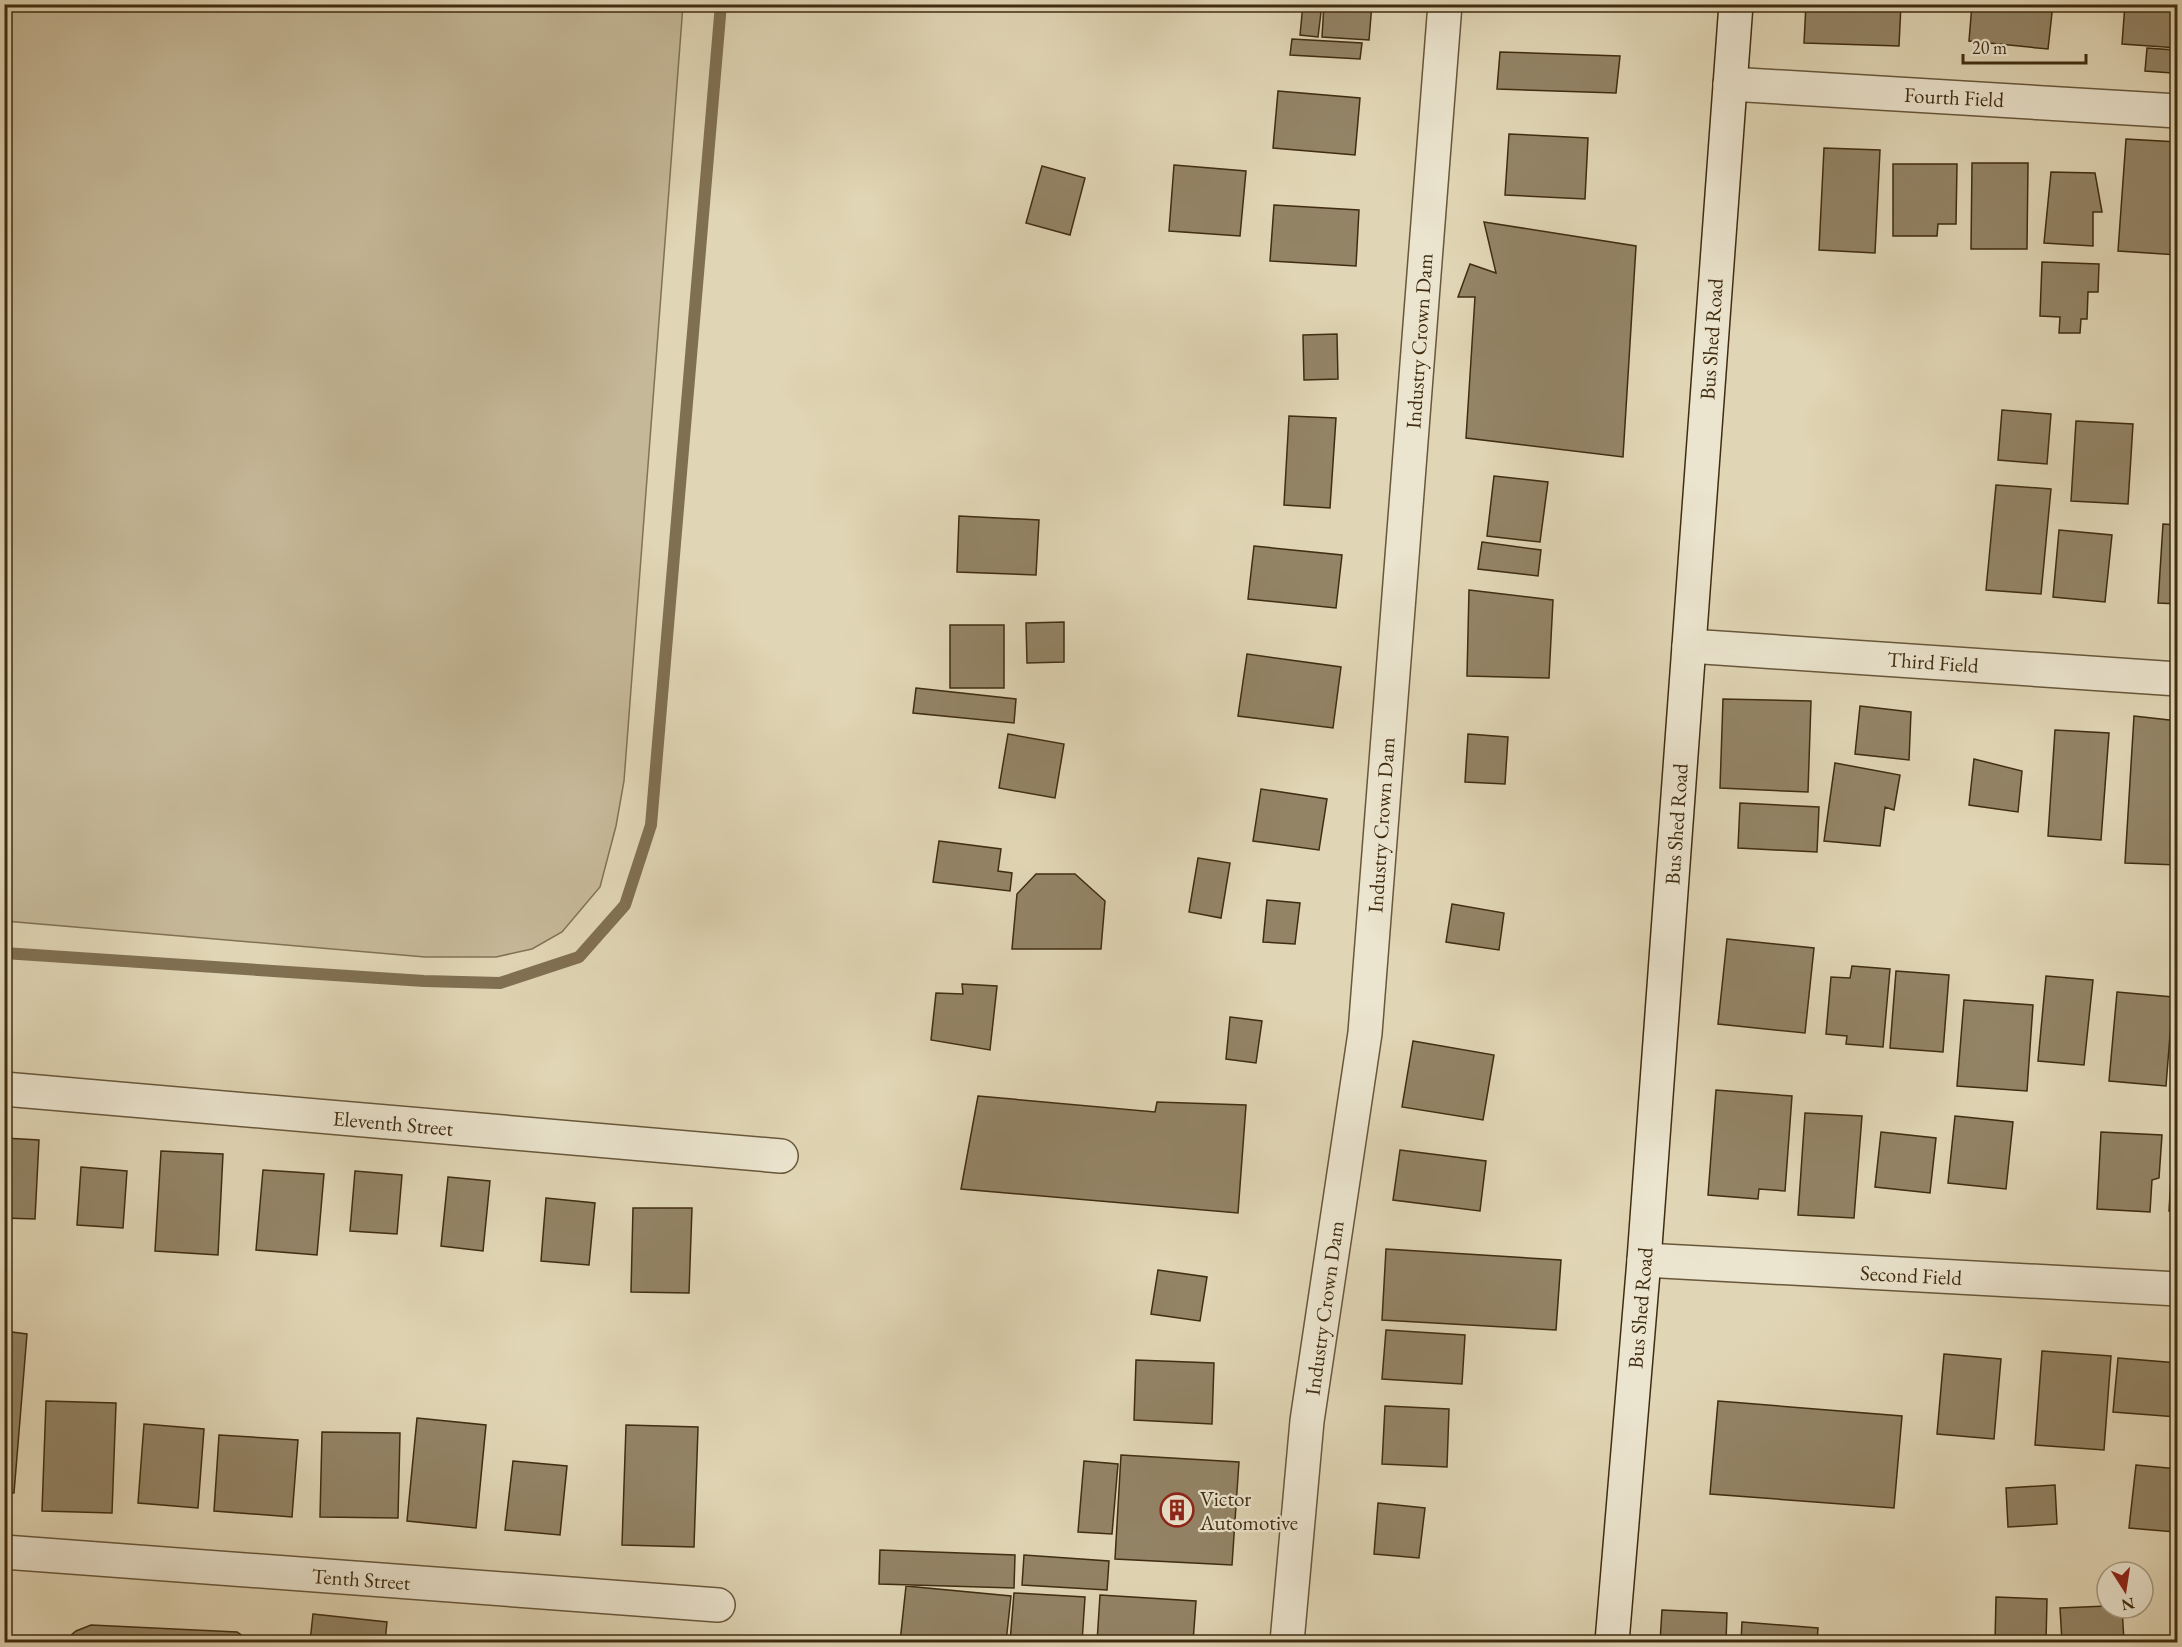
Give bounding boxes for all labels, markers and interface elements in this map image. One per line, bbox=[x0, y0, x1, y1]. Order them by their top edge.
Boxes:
scale bar bbox=[1963, 27, 2086, 65]
text: 20 m bbox=[1972, 36, 2007, 59]
street label: Fourth Field bbox=[1903, 81, 2005, 113]
street label: Industry Crown Dam bbox=[1399, 252, 1439, 430]
street label: Bus Shed Road bbox=[1693, 277, 1729, 401]
street label: Third Field bbox=[1886, 645, 1980, 679]
street label: Industry Crown Dam bbox=[1361, 736, 1401, 914]
street label: Bus Shed Road bbox=[1658, 762, 1694, 886]
street label: Eleventh Street bbox=[332, 1104, 455, 1142]
street label: Industry Crown Dam bbox=[1298, 1219, 1350, 1397]
street label: Bus Shed Road bbox=[1621, 1246, 1659, 1370]
street label: Second Field bbox=[1859, 1259, 1963, 1291]
place label: Victor Automotive bbox=[1199, 1485, 1298, 1536]
building icon: Victor Automotive bbox=[1159, 1492, 1195, 1528]
north arrow bbox=[2095, 1560, 2155, 1620]
street label: Tenth Street bbox=[311, 1562, 412, 1596]
text: N bbox=[2119, 1593, 2137, 1616]

